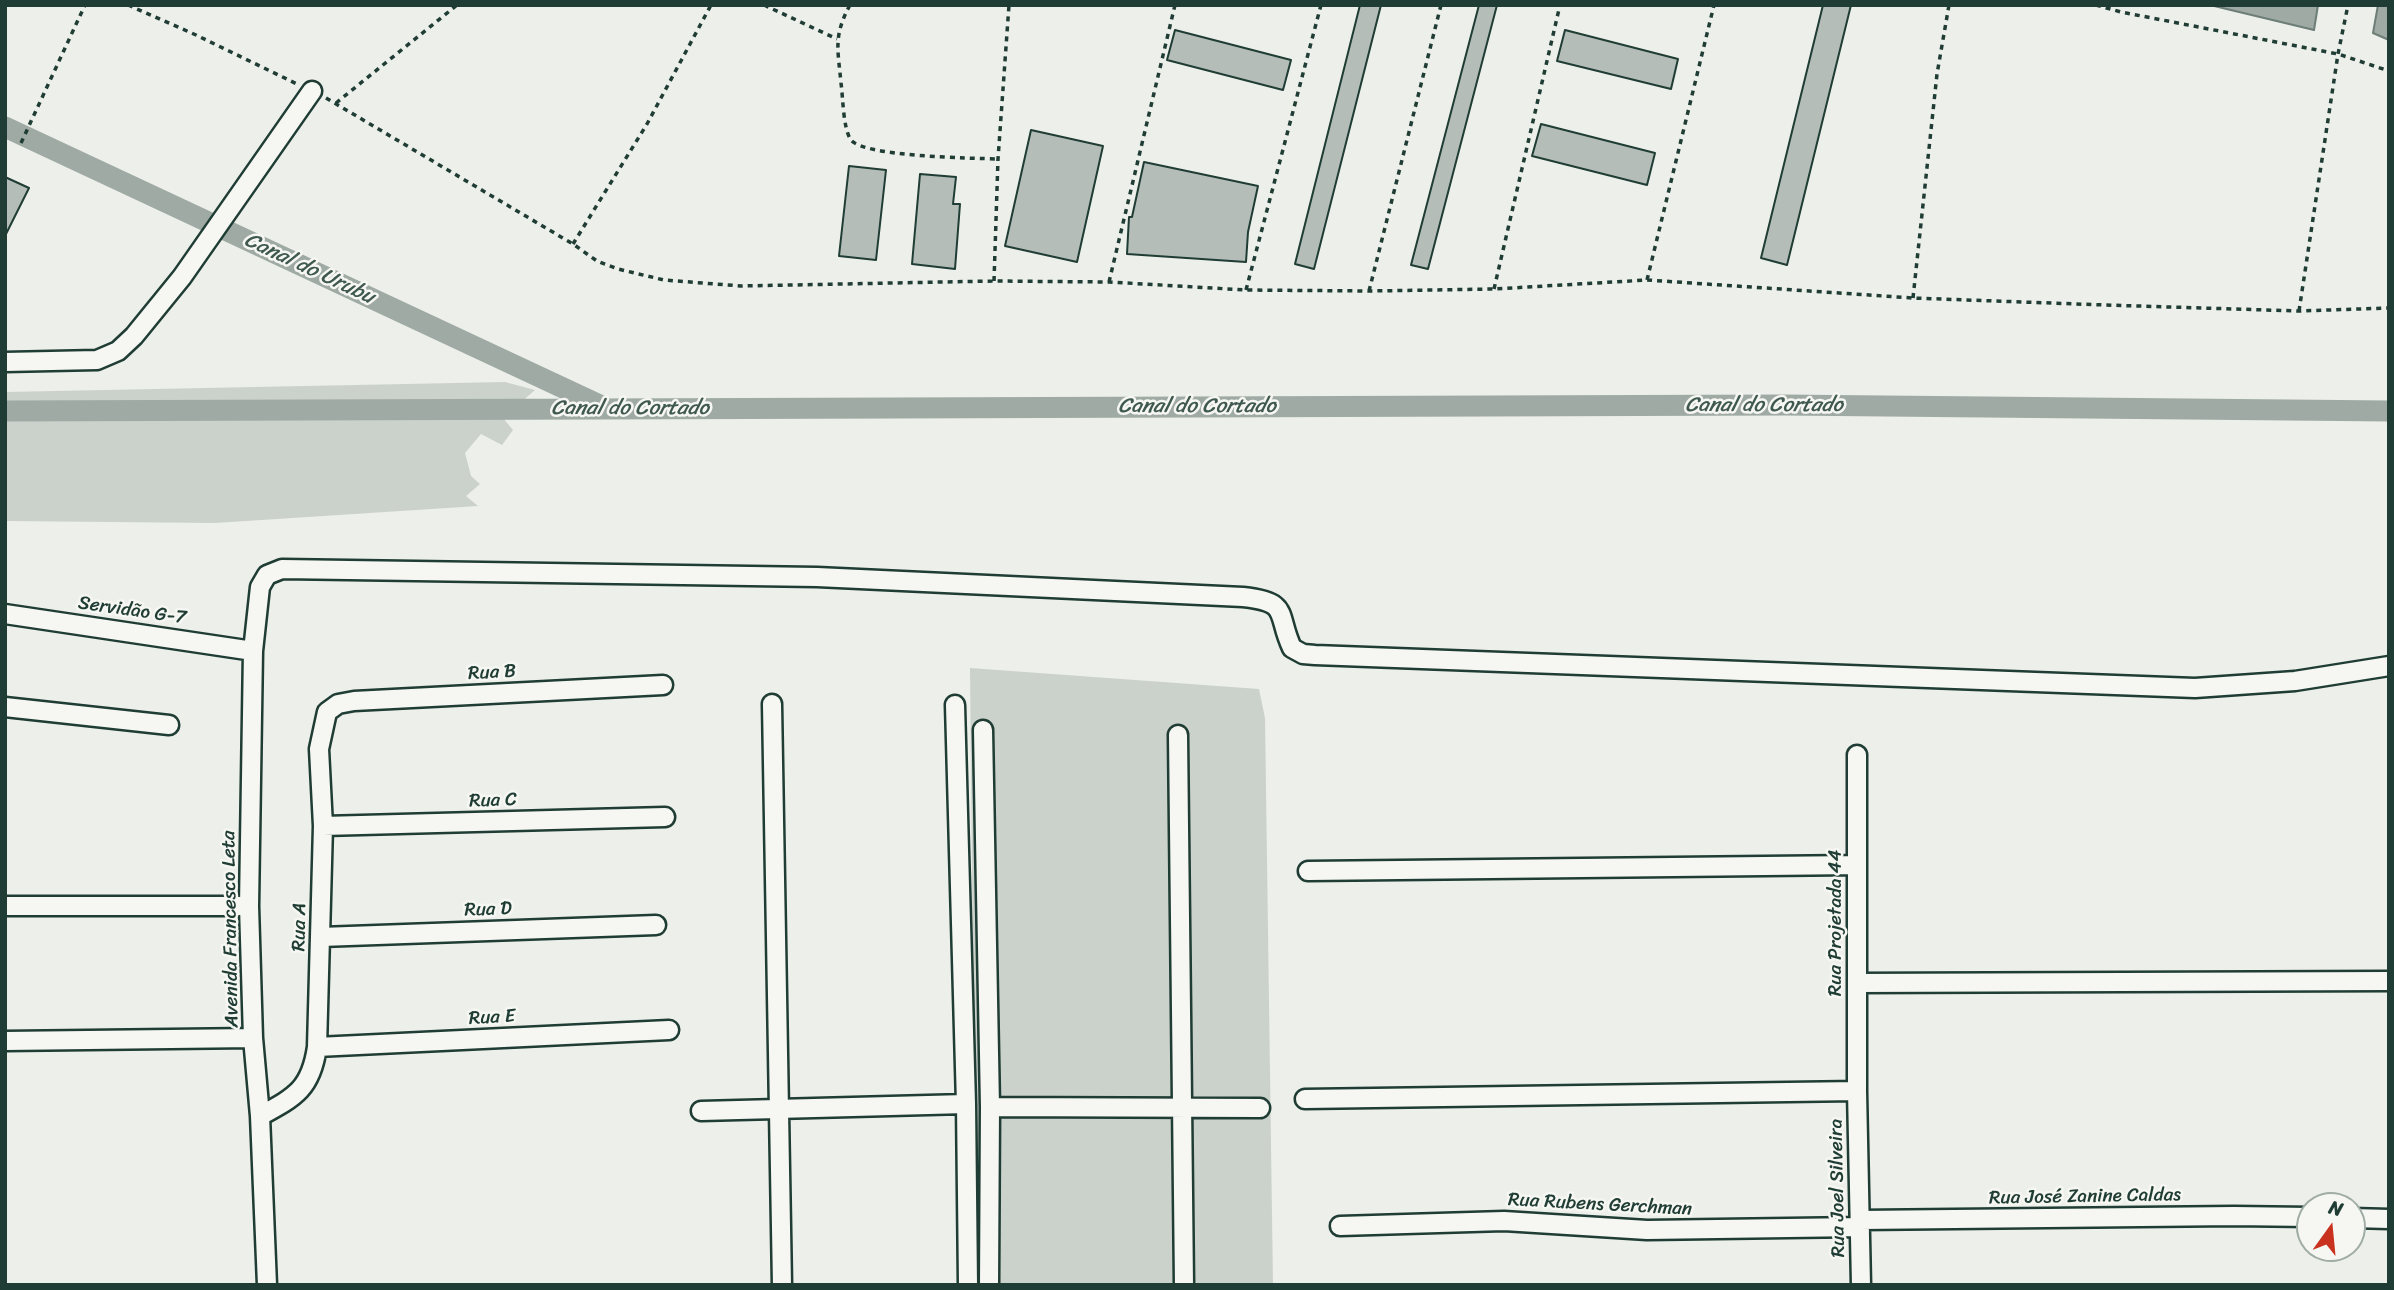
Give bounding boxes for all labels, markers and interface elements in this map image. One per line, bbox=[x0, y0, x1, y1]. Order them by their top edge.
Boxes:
water label: Canal do Urubu bbox=[240, 228, 378, 310]
water label: Canal do Cortado bbox=[1685, 393, 1843, 419]
water label: Canal do Cortado bbox=[1118, 394, 1276, 420]
water label: Canal do Cortado bbox=[551, 396, 709, 422]
street label: Servidão G-7 bbox=[76, 592, 188, 630]
street label: Rua B bbox=[467, 660, 517, 686]
street label: Rua C bbox=[469, 789, 517, 813]
street label: Avenida Francesco Leta bbox=[218, 830, 244, 1028]
street label: Rua Projetada 44 bbox=[1825, 850, 1847, 996]
street label: Rua D bbox=[464, 898, 512, 922]
street label: Rua A bbox=[288, 902, 312, 952]
street label: Rua E bbox=[468, 1005, 516, 1031]
street label: Rua Joel Silveira bbox=[1825, 1118, 1851, 1258]
street label: Rua José Zanine Caldas bbox=[1989, 1184, 2181, 1210]
street label: Rua Rubens Gerchman bbox=[1507, 1189, 1693, 1221]
text: N bbox=[2325, 1191, 2347, 1226]
north arrow bbox=[2296, 1192, 2366, 1262]

